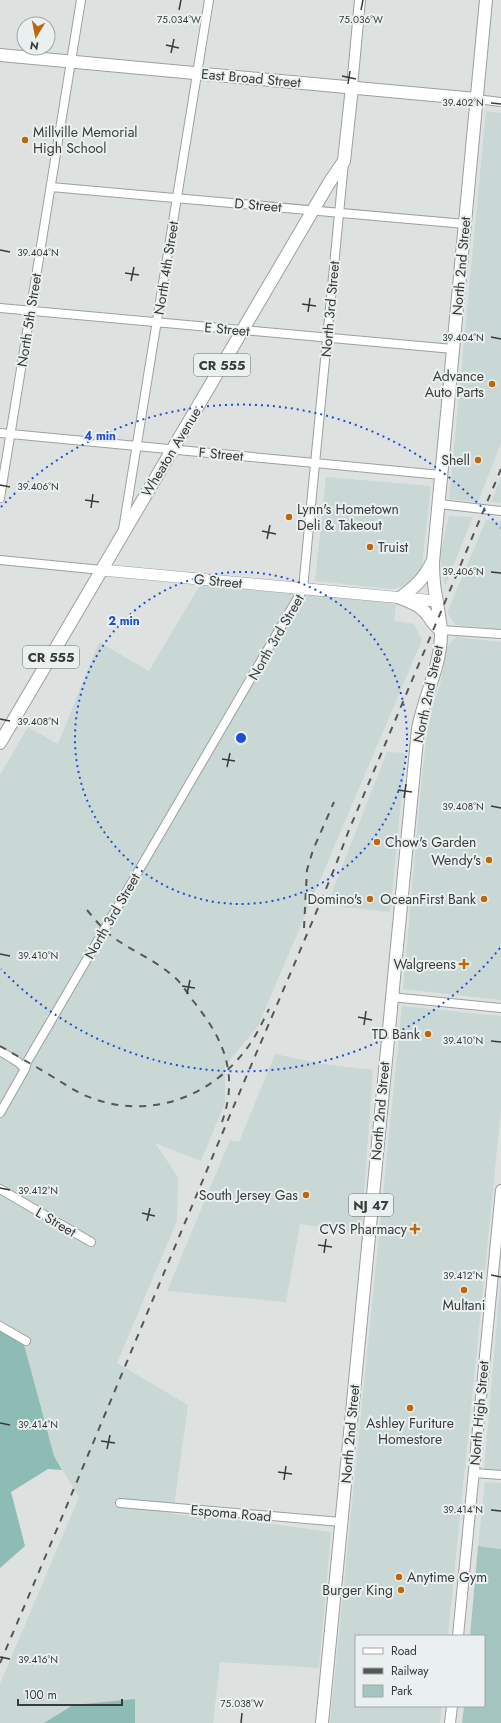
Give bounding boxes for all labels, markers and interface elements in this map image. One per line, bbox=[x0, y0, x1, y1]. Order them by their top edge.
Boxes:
text: 75.034°W bbox=[157, 12, 201, 27]
text: 75.036°W bbox=[339, 12, 383, 27]
north arrow bbox=[16, 16, 56, 56]
text: N bbox=[29, 37, 40, 54]
street label: East Broad Street bbox=[200, 64, 302, 92]
text: 39.402°N bbox=[442, 95, 484, 110]
place label: Millville Memorial High School bbox=[33, 122, 138, 158]
marker: Millville Memorial High School bbox=[20, 135, 30, 145]
street label: D Street bbox=[234, 193, 283, 217]
street label: North 2nd Street bbox=[447, 215, 475, 316]
street label: North 4th Street bbox=[149, 219, 183, 316]
text: 39.404°N bbox=[17, 245, 59, 260]
street label: North 3rd Street bbox=[316, 260, 344, 358]
street label: North 5th Street bbox=[12, 271, 46, 368]
street label: E Street bbox=[204, 317, 251, 341]
text: 39.404°N bbox=[442, 330, 484, 345]
road number: CR 555 bbox=[194, 354, 250, 376]
place label: Advance Auto Parts bbox=[425, 366, 484, 402]
marker: Advance Auto Parts bbox=[487, 379, 497, 389]
street label: Wheaton Avenue bbox=[136, 403, 206, 501]
text: 4 min bbox=[84, 427, 116, 445]
street label: F Street bbox=[198, 442, 245, 466]
place label: Shell bbox=[441, 450, 470, 470]
marker: Shell bbox=[473, 455, 483, 465]
text: 39.406°N bbox=[17, 479, 59, 494]
place label: Lynn's Hometown Deli & Takeout bbox=[297, 499, 399, 535]
marker: Lynn's Hometown Deli & Takeout bbox=[284, 512, 294, 522]
place label: Truist bbox=[378, 537, 409, 557]
marker: Truist bbox=[365, 542, 375, 552]
text: 39.406°N bbox=[442, 564, 484, 579]
street label: G Street bbox=[193, 569, 244, 593]
street label: North 3rd Street bbox=[243, 590, 309, 684]
text: 2 min bbox=[108, 612, 140, 630]
street label: North 2nd Street bbox=[408, 643, 448, 745]
road number: CR 555 bbox=[23, 646, 79, 668]
text: 39.408°N bbox=[17, 714, 59, 729]
centre of rings bbox=[234, 731, 248, 745]
text: 39.408°N bbox=[442, 799, 484, 814]
place label: Chow's Garden bbox=[385, 832, 476, 852]
marker: Chow's Garden bbox=[372, 837, 382, 847]
place label: Wendy's bbox=[431, 850, 481, 870]
marker: Wendy's bbox=[484, 855, 494, 865]
street label: North 3rd Street bbox=[79, 869, 145, 963]
place label: Domino's bbox=[307, 889, 362, 909]
place label: OceanFirst Bank bbox=[380, 889, 477, 909]
marker: Domino's bbox=[365, 894, 375, 904]
marker: OceanFirst Bank bbox=[479, 894, 489, 904]
text: 39.410°N bbox=[18, 948, 58, 963]
place label: Walgreens bbox=[394, 954, 456, 974]
marker: Walgreens bbox=[459, 959, 469, 969]
place label: TD Bank bbox=[372, 1024, 421, 1044]
marker: TD Bank bbox=[423, 1029, 433, 1039]
text: 39.410°N bbox=[443, 1033, 483, 1048]
street label: North 2nd Street bbox=[366, 1060, 394, 1161]
text: 39.412°N bbox=[18, 1183, 58, 1198]
place label: South Jersey Gas bbox=[199, 1185, 298, 1205]
marker: South Jersey Gas bbox=[301, 1190, 311, 1200]
road number: NJ 47 bbox=[349, 1194, 393, 1216]
street label: L Street bbox=[32, 1202, 81, 1242]
place label: CVS Pharmacy bbox=[319, 1219, 408, 1239]
marker: CVS Pharmacy bbox=[410, 1224, 420, 1234]
text: 39.412°N bbox=[443, 1268, 483, 1283]
marker: Multani bbox=[459, 1285, 469, 1295]
place label: Multani bbox=[443, 1295, 486, 1315]
street label: North High Street bbox=[464, 1359, 494, 1466]
street label: North 2nd Street bbox=[336, 1383, 364, 1484]
marker: Ashley Furiture Homestore bbox=[405, 1403, 415, 1413]
place label: Ashley Furiture Homestore bbox=[366, 1413, 454, 1449]
text: 39.414°N bbox=[18, 1417, 58, 1432]
street label: Espoma Road bbox=[190, 1500, 272, 1526]
text: 39.414°N bbox=[443, 1502, 483, 1517]
place label: Anytime Gym bbox=[407, 1567, 487, 1587]
marker: Anytime Gym bbox=[394, 1572, 404, 1582]
place label: Burger King bbox=[322, 1580, 393, 1600]
marker: Burger King bbox=[396, 1585, 406, 1595]
legend bbox=[355, 1635, 485, 1707]
text: Road bbox=[391, 1642, 417, 1660]
text: 39.416°N bbox=[18, 1652, 58, 1667]
text: Railway bbox=[391, 1662, 429, 1680]
scale bar bbox=[18, 1681, 122, 1707]
text: Park bbox=[391, 1682, 413, 1700]
text: 100 m bbox=[24, 1686, 57, 1704]
text: 75.038°W bbox=[220, 1696, 264, 1711]

